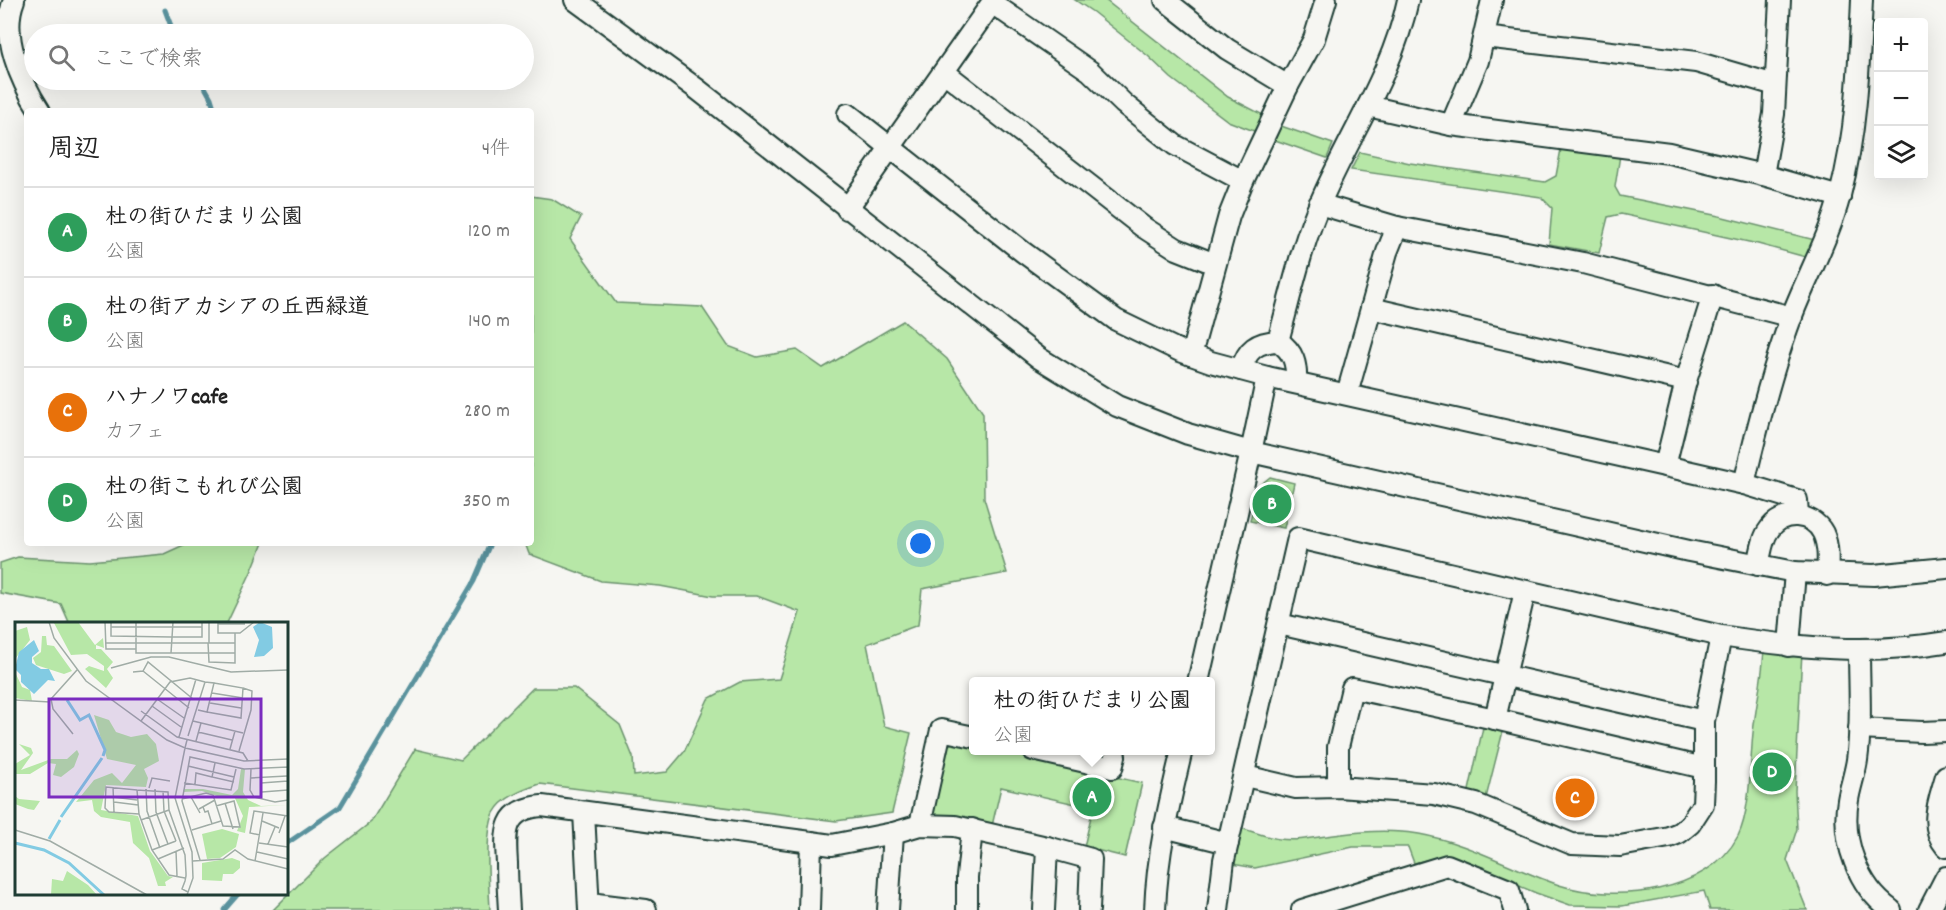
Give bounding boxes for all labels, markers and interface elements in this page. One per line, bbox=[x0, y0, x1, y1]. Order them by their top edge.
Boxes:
map controls bbox=[1874, 18, 1928, 180]
button: + bbox=[1874, 18, 1928, 72]
search box bbox=[24, 24, 534, 90]
icon: search bbox=[45, 41, 78, 74]
text: ここで検索 bbox=[93, 45, 203, 76]
button: − bbox=[1874, 72, 1928, 126]
button: layers bbox=[1874, 126, 1928, 180]
text: 周辺 bbox=[48, 132, 100, 169]
text: 4件 bbox=[482, 136, 510, 164]
text: 杜の街ひだまり公園 bbox=[105, 203, 303, 234]
text: A bbox=[62, 218, 73, 246]
text: 120 m bbox=[468, 218, 510, 246]
text: 公園 bbox=[105, 239, 145, 267]
text: 杜の街アカシアの丘西緑道 bbox=[105, 293, 369, 324]
text: B bbox=[63, 308, 72, 336]
text: 140 m bbox=[468, 308, 510, 336]
text: 公園 bbox=[105, 329, 145, 357]
text: ハナノワcafe bbox=[105, 383, 228, 414]
text: C bbox=[63, 398, 72, 426]
text: 280 m bbox=[464, 398, 510, 426]
text: カフェ bbox=[105, 419, 165, 447]
text: 杜の街こもれび公園 bbox=[105, 473, 303, 504]
pin: B bbox=[1252, 482, 1292, 526]
text: D bbox=[62, 488, 73, 516]
text: 350 m bbox=[463, 488, 510, 516]
text: 公園 bbox=[105, 509, 145, 537]
your location bbox=[906, 529, 935, 558]
inset map bbox=[15, 622, 288, 895]
popup bbox=[969, 677, 1215, 755]
text: 杜の街ひだまり公園 bbox=[993, 687, 1191, 718]
text: 公園 bbox=[993, 723, 1033, 751]
pin: D bbox=[1752, 750, 1792, 794]
pin: A bbox=[1072, 774, 1112, 820]
pin: C bbox=[1556, 776, 1594, 820]

